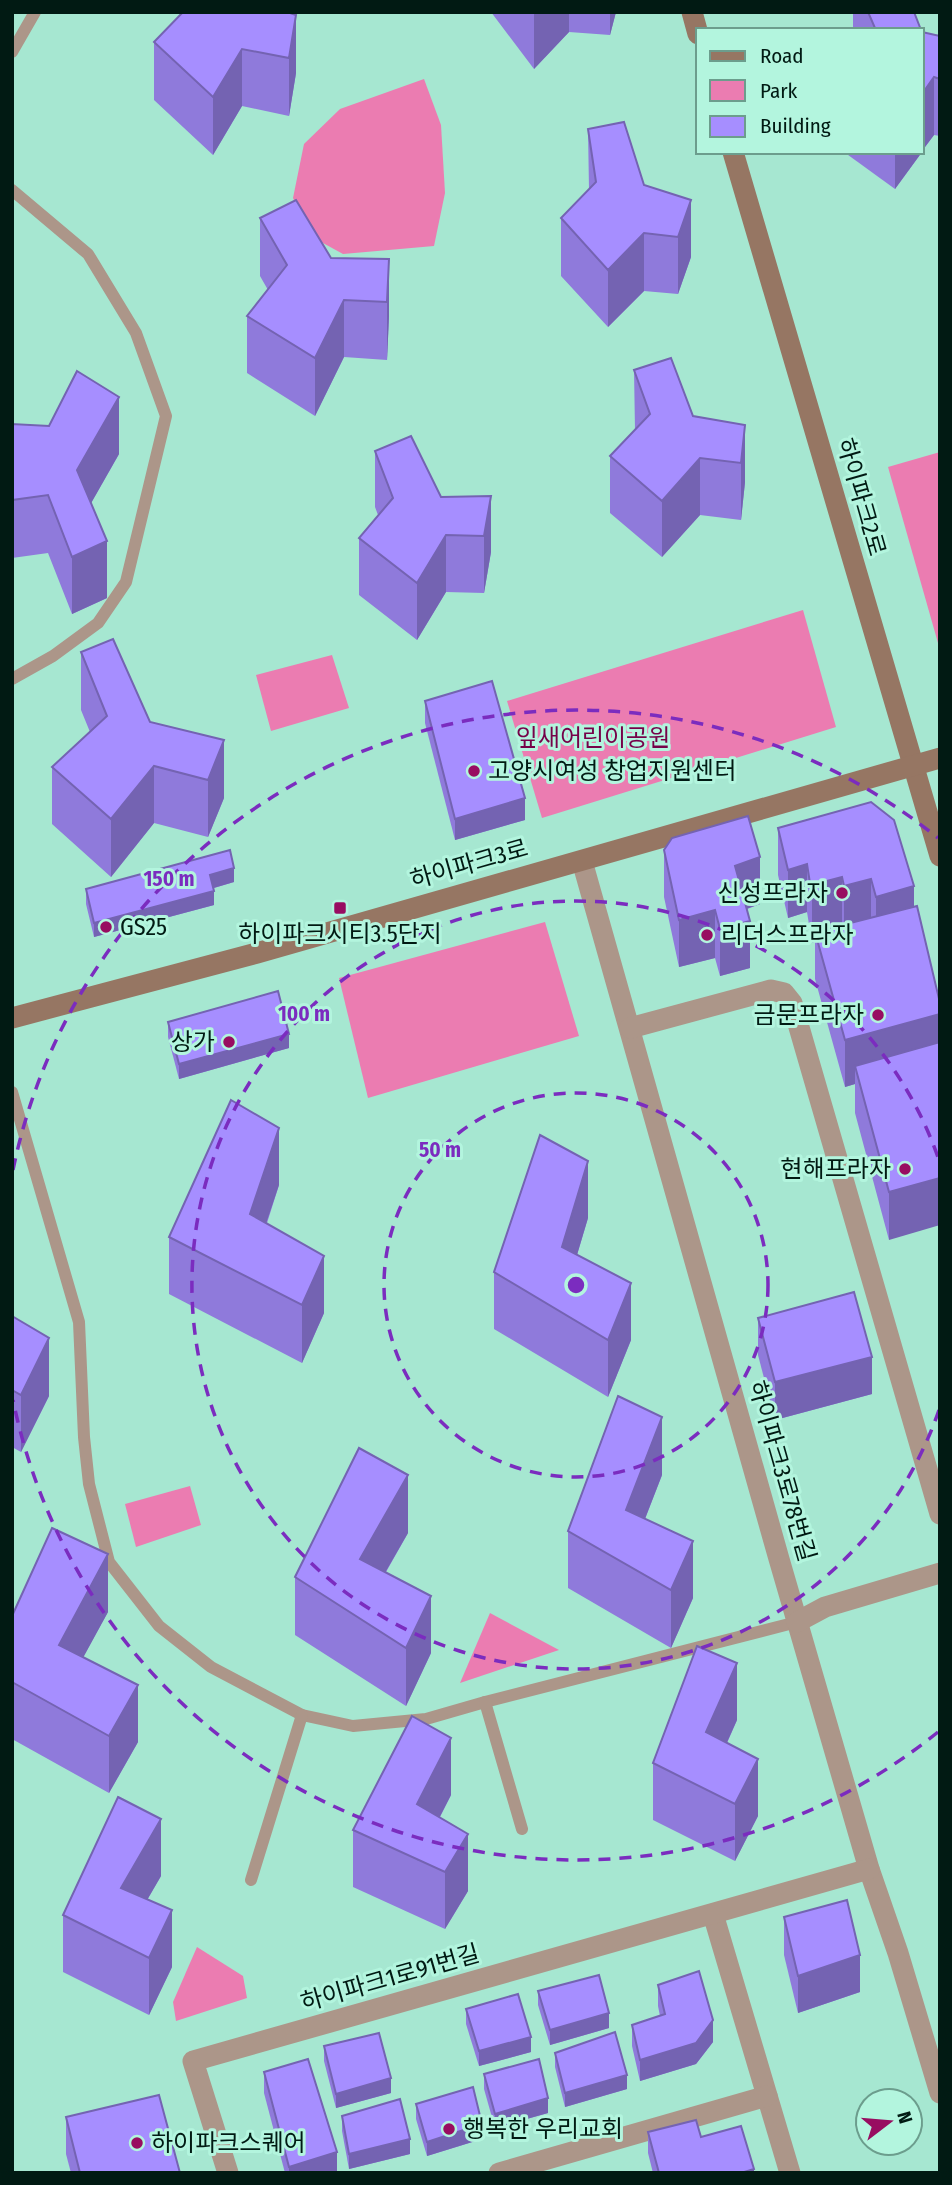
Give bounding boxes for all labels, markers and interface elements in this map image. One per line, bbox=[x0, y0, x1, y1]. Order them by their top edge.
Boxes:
legend bbox=[696, 28, 924, 154]
text: Road bbox=[760, 43, 804, 69]
text: Park bbox=[760, 78, 798, 104]
text: Building bbox=[760, 113, 831, 139]
street label: 하이파크2로 bbox=[831, 435, 891, 559]
park label: 잎새어린이공원 bbox=[516, 724, 670, 752]
place label: 고양시여성 창업지원센터 bbox=[488, 757, 737, 785]
marker: 고양시여성 창업지원센터 bbox=[466, 763, 482, 779]
street label: 하이파크3로 bbox=[407, 834, 531, 894]
text: 150 m bbox=[143, 866, 195, 892]
place label: 신성프라자 bbox=[718, 879, 828, 907]
marker: 신성프라자 bbox=[834, 885, 850, 901]
marker: 하이파크시티3.5단지 bbox=[332, 900, 348, 916]
place label: GS25 bbox=[120, 913, 167, 941]
marker: GS25 bbox=[98, 919, 114, 935]
place label: 하이파크시티3.5단지 bbox=[238, 920, 442, 948]
place label: 리더스프라자 bbox=[721, 921, 853, 949]
marker: 리더스프라자 bbox=[699, 927, 715, 943]
text: 100 m bbox=[278, 1001, 330, 1027]
place label: 금문프라자 bbox=[754, 1001, 864, 1029]
marker: 금문프라자 bbox=[870, 1007, 886, 1023]
place label: 상가 bbox=[171, 1028, 215, 1056]
marker: 상가 bbox=[221, 1034, 237, 1050]
text: 50 m bbox=[419, 1137, 461, 1163]
place label: 현해프라자 bbox=[781, 1155, 891, 1183]
marker: 현해프라자 bbox=[897, 1161, 913, 1177]
centre of rings bbox=[564, 1273, 588, 1297]
street label: 하이파크3로78번길 bbox=[743, 1377, 821, 1565]
street label: 하이파크1로91번길 bbox=[297, 1939, 483, 2017]
north arrow bbox=[854, 2087, 924, 2157]
text: N bbox=[892, 2109, 917, 2126]
place label: 행복한 우리교회 bbox=[463, 2115, 623, 2143]
marker: 행복한 우리교회 bbox=[441, 2121, 457, 2137]
place label: 하이파크스퀘어 bbox=[151, 2129, 306, 2157]
marker: 하이파크스퀘어 bbox=[129, 2135, 145, 2151]

